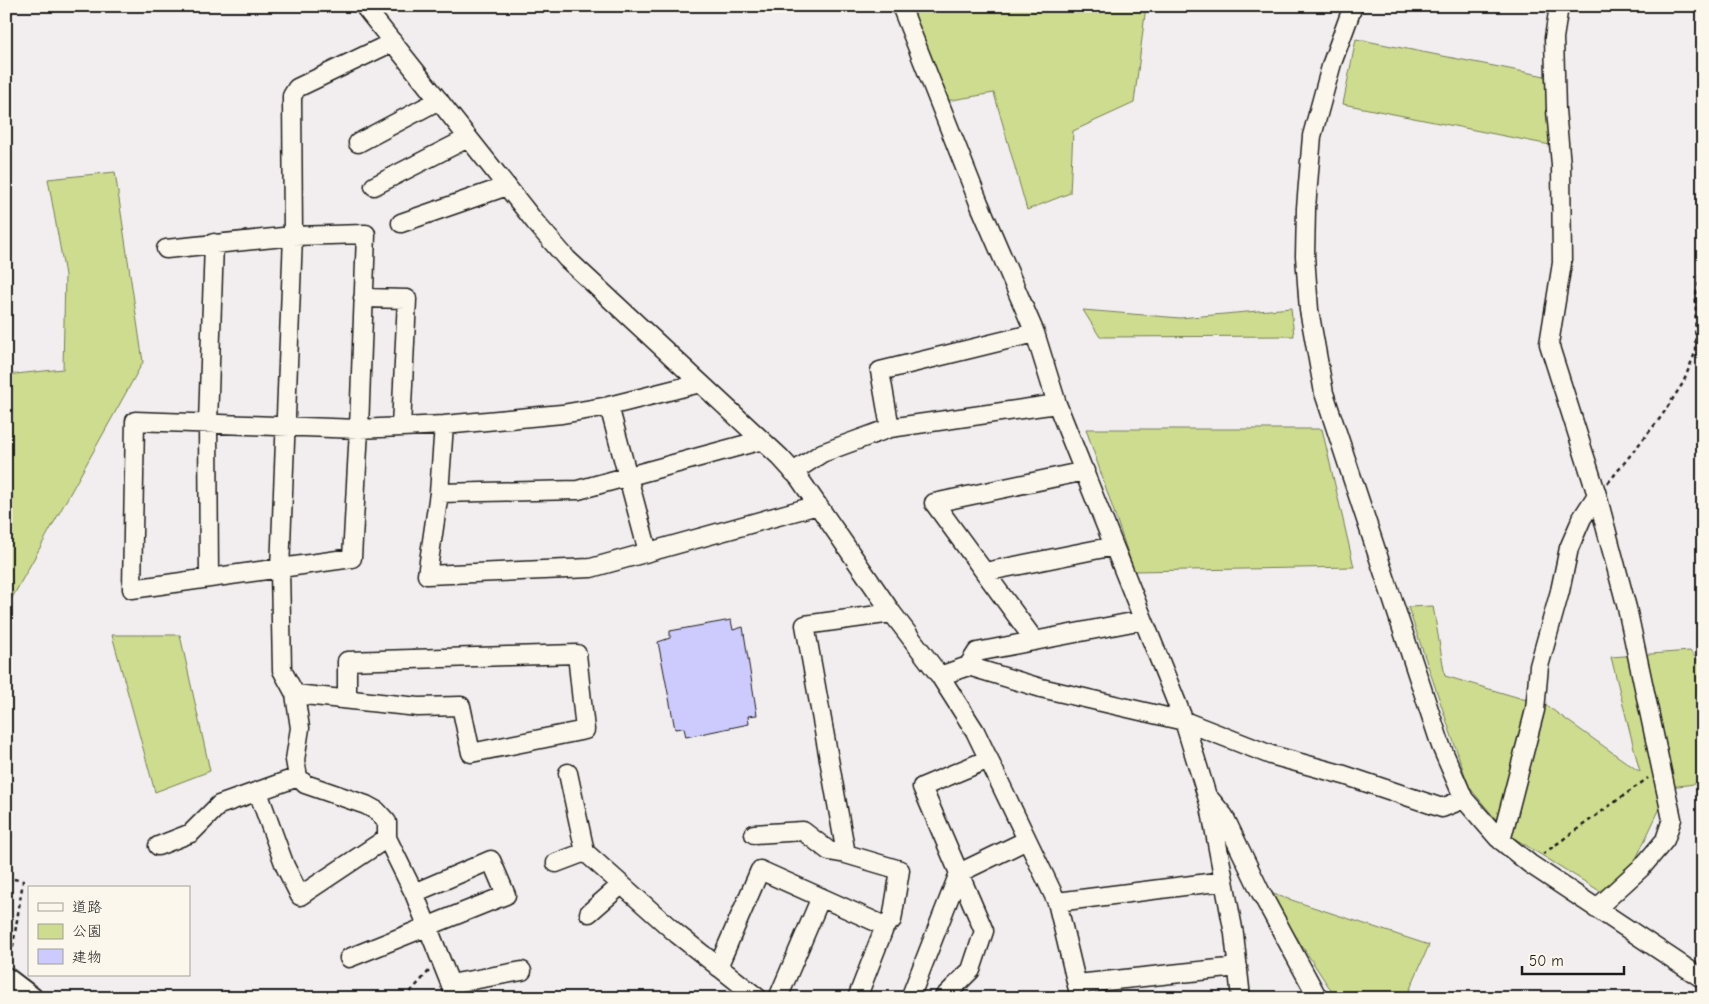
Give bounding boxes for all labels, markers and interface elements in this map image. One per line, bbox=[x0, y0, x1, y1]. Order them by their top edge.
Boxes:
legend bbox=[28, 886, 190, 976]
text: 道路 bbox=[72, 898, 102, 916]
text: 公園 bbox=[72, 922, 102, 940]
scale bar bbox=[1522, 944, 1624, 976]
text: 建物 bbox=[72, 948, 102, 966]
text: 50 m bbox=[1529, 952, 1564, 970]

